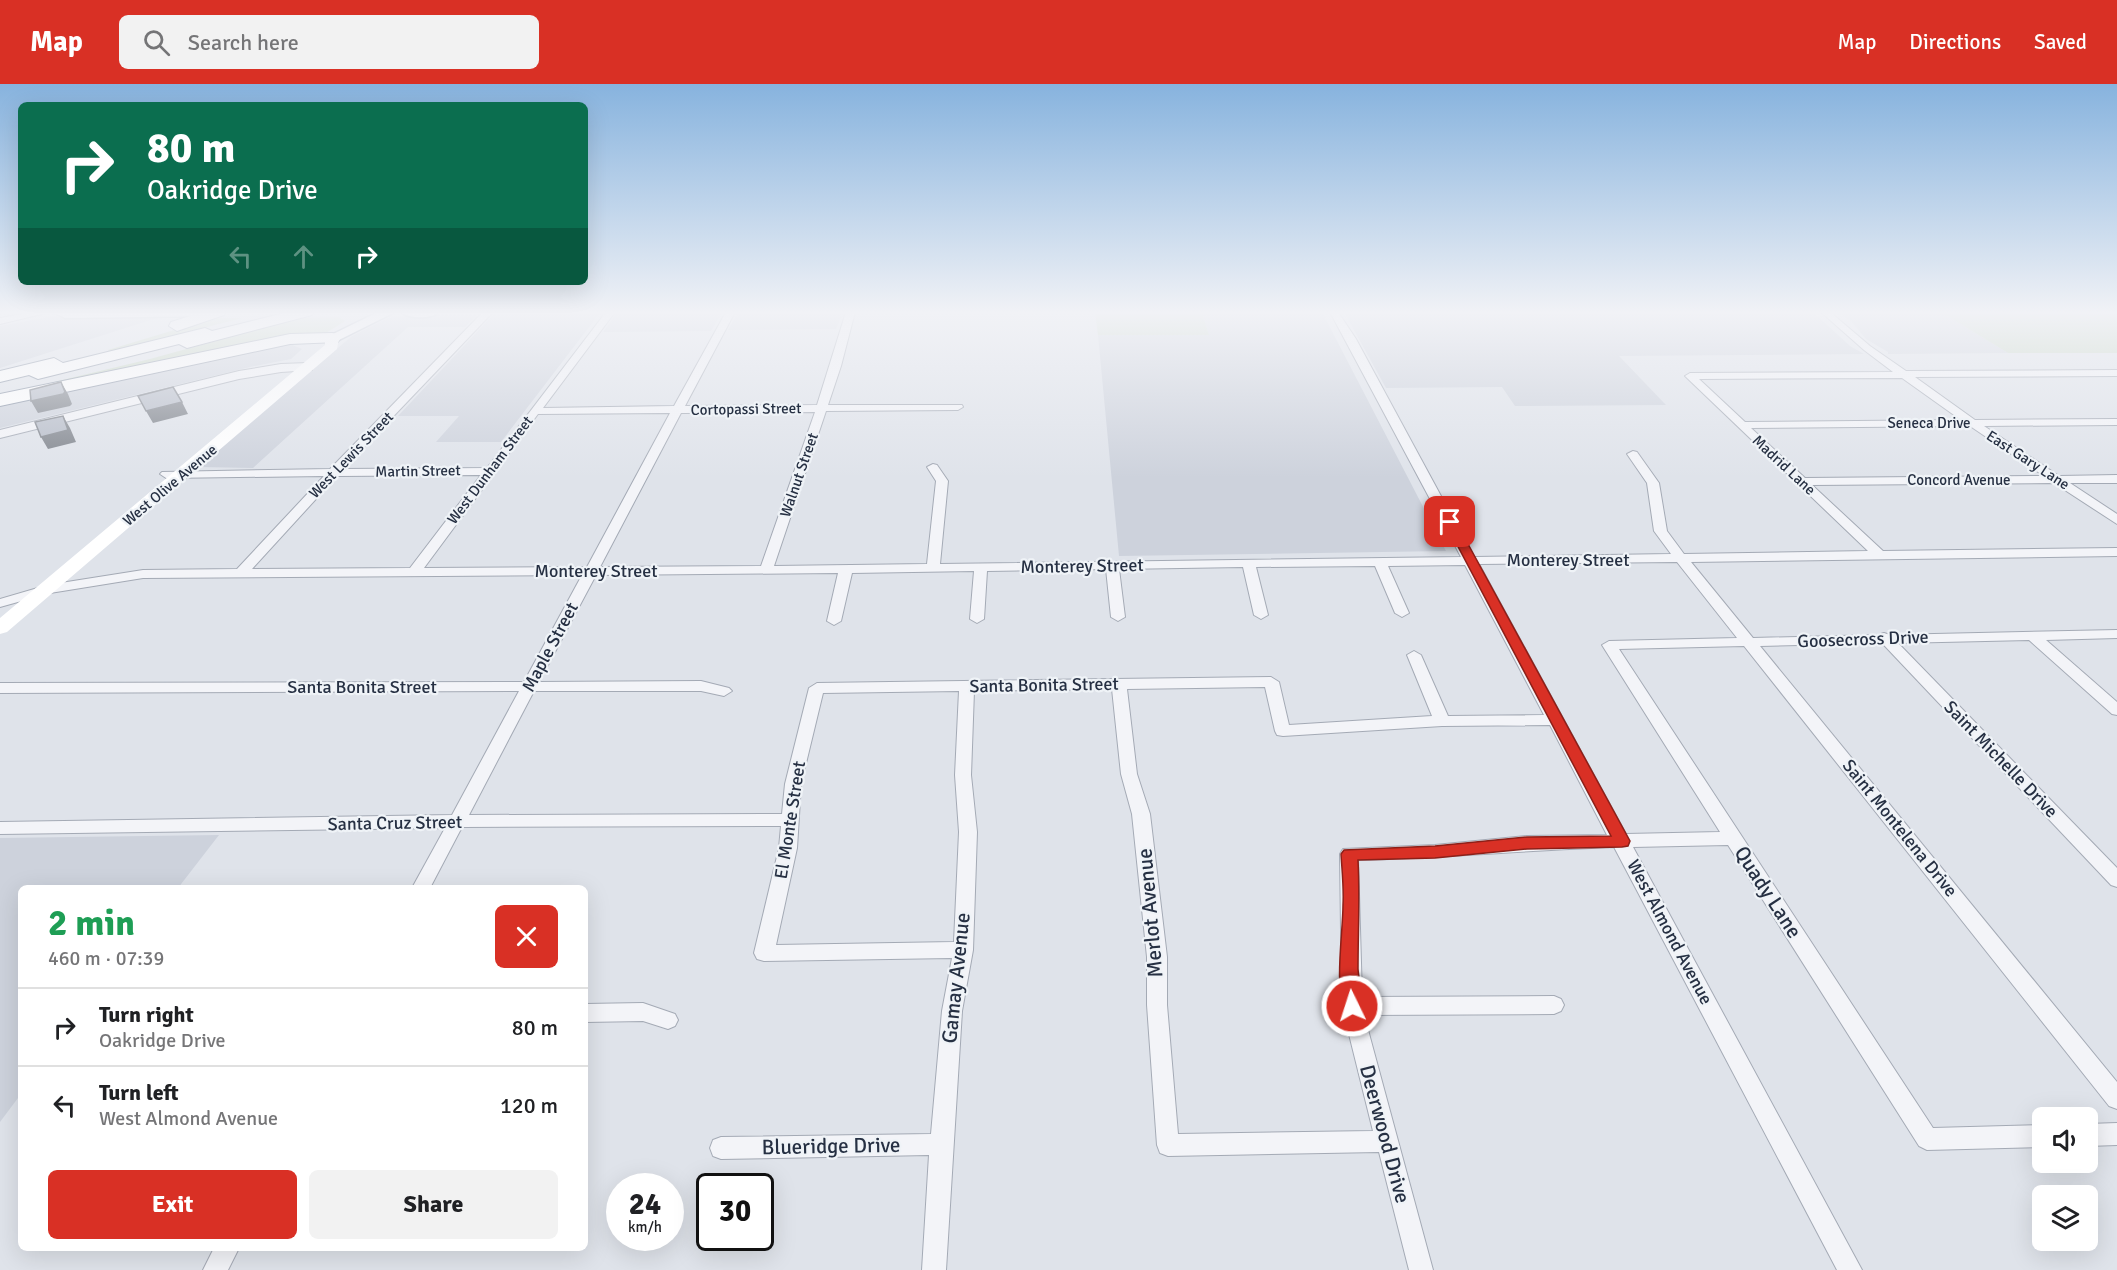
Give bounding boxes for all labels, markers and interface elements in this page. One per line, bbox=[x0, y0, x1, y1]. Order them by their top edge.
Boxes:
search box bbox=[119, 15, 539, 69]
text: Map bbox=[30, 25, 83, 59]
icon: search bbox=[140, 26, 173, 59]
text: Search here bbox=[188, 29, 299, 56]
text: Map bbox=[1838, 29, 1876, 55]
text: Directions bbox=[1909, 29, 2001, 55]
text: Saved bbox=[2034, 29, 2087, 55]
text: 80 m bbox=[147, 123, 236, 174]
icon: right bbox=[48, 126, 126, 204]
text: Oakridge Drive bbox=[147, 174, 318, 207]
icon: left bbox=[224, 240, 257, 273]
icon: ahead bbox=[287, 240, 320, 273]
icon: right bbox=[350, 240, 383, 273]
street label: Cortopassi Street bbox=[691, 399, 801, 419]
street label: West Lewis Street bbox=[305, 408, 397, 502]
street label: West Dunham Street bbox=[443, 412, 537, 528]
street label: Seneca Drive bbox=[1887, 414, 1971, 432]
street label: East Gary Lane bbox=[1983, 426, 2073, 494]
street label: Walnut Street bbox=[776, 430, 822, 520]
street label: Madrid Lane bbox=[1749, 431, 1819, 499]
street label: West Olive Avenue bbox=[119, 440, 221, 530]
street label: Martin Street bbox=[375, 461, 461, 481]
street label: Concord Avenue bbox=[1907, 471, 2011, 489]
pin bbox=[1424, 496, 1475, 547]
icon: arrive bbox=[1433, 505, 1466, 538]
street label: Monterey Street bbox=[1506, 549, 1630, 571]
street label: Monterey Street bbox=[1020, 554, 1144, 578]
street label: Monterey Street bbox=[534, 560, 658, 582]
street label: Maple Street bbox=[517, 598, 583, 696]
street label: Goosecross Drive bbox=[1797, 626, 1929, 652]
street label: Santa Bonita Street bbox=[969, 673, 1119, 697]
street label: Santa Bonita Street bbox=[287, 676, 437, 698]
street label: Saint Michelle Drive bbox=[1940, 696, 2062, 822]
street label: Saint Montelena Drive bbox=[1838, 755, 1962, 901]
street label: El Monte Street bbox=[770, 759, 810, 881]
street label: Santa Cruz Street bbox=[328, 811, 462, 835]
street label: Quady Lane bbox=[1729, 841, 1807, 943]
street label: Merlot Avenue bbox=[1131, 847, 1169, 979]
street label: West Almond Avenue bbox=[1622, 856, 1718, 1008]
text: 2 min bbox=[48, 901, 135, 946]
button: close bbox=[495, 905, 558, 968]
street label: Gamay Avenue bbox=[936, 911, 976, 1045]
text: 460 m · 07:39 bbox=[48, 946, 164, 971]
position arrow bbox=[1320, 974, 1384, 1038]
text: Turn right bbox=[99, 1001, 194, 1028]
icon: right bbox=[48, 1011, 81, 1044]
text: 80 m bbox=[512, 1014, 558, 1041]
text: Oakridge Drive bbox=[99, 1028, 226, 1053]
street label: Deerwood Drive bbox=[1354, 1062, 1416, 1206]
text: Turn left bbox=[99, 1079, 179, 1106]
icon: left bbox=[48, 1089, 81, 1122]
text: 120 m bbox=[500, 1092, 558, 1119]
text: West Almond Avenue bbox=[99, 1106, 278, 1131]
map controls bbox=[2032, 1107, 2098, 1251]
button: sound bbox=[2032, 1107, 2098, 1173]
street label: Blueridge Drive bbox=[761, 1132, 901, 1160]
button: Exit bbox=[48, 1170, 297, 1239]
button: Share bbox=[309, 1170, 558, 1239]
speed limit sign: 30 bbox=[696, 1173, 774, 1251]
button: layers bbox=[2032, 1185, 2098, 1251]
text: 24 bbox=[629, 1186, 661, 1223]
text: km/h bbox=[628, 1218, 662, 1236]

